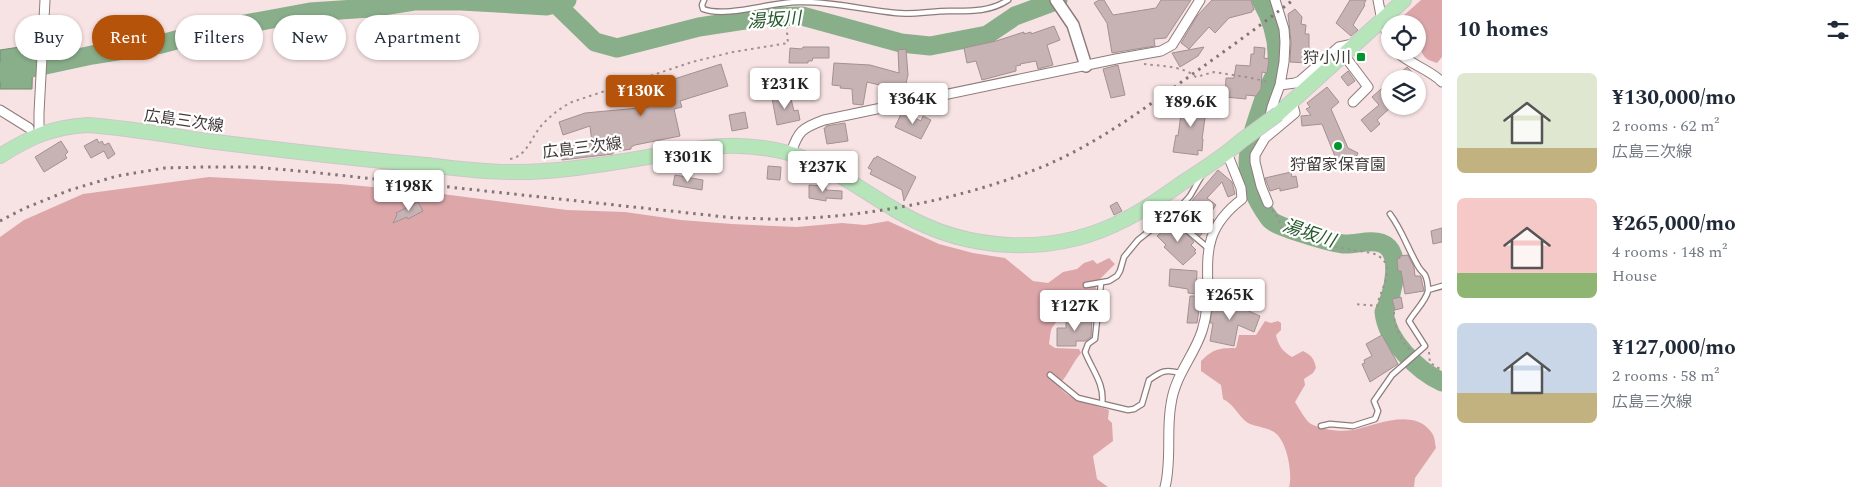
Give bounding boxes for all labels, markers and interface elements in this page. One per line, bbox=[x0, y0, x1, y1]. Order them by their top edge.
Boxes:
water label: 湯坂川 bbox=[746, 5, 804, 36]
text: 10 homes bbox=[1457, 14, 1549, 46]
chip: Buy bbox=[15, 15, 82, 60]
chip: Rent bbox=[92, 15, 165, 60]
chip: Filters bbox=[175, 15, 263, 60]
chip: New bbox=[273, 15, 346, 60]
chip: Apartment bbox=[356, 15, 479, 60]
map controls bbox=[1381, 15, 1426, 115]
button: locate bbox=[1381, 15, 1426, 60]
icon: filters bbox=[1824, 16, 1852, 44]
place label: 狩小川 bbox=[1303, 46, 1351, 70]
marker: 狩小川 bbox=[1355, 51, 1367, 63]
pin: ¥231K bbox=[750, 68, 820, 110]
button: layers bbox=[1381, 70, 1426, 115]
text: ¥231K bbox=[761, 72, 809, 96]
pin: ¥130K bbox=[606, 74, 676, 117]
text: ¥130K bbox=[617, 79, 665, 103]
pin: ¥364K bbox=[878, 82, 948, 125]
text: ¥130,000/mo bbox=[1612, 82, 1736, 114]
pin: ¥89.6K bbox=[1150, 86, 1232, 128]
text: ¥364K bbox=[889, 87, 937, 111]
text: ¥89.6K bbox=[1165, 90, 1217, 114]
icon: home bbox=[1497, 93, 1557, 153]
street label: 広島三次線 bbox=[143, 104, 225, 138]
text: 2 rooms · 62 m² bbox=[1612, 114, 1719, 138]
street label: 広島三次線 bbox=[541, 131, 623, 165]
pin: ¥301K bbox=[653, 140, 723, 183]
marker: 狩留家保育園 bbox=[1332, 140, 1344, 152]
text: 広島三次線 bbox=[1612, 140, 1692, 164]
text: ¥301K bbox=[664, 145, 712, 169]
pin: ¥237K bbox=[788, 150, 858, 193]
place label: 狩留家保育園 bbox=[1290, 153, 1386, 177]
text: ¥237K bbox=[799, 155, 847, 179]
pin: ¥198K bbox=[374, 170, 444, 212]
text: ¥198K bbox=[385, 174, 433, 198]
pin: ¥276K bbox=[1143, 200, 1213, 243]
text: ¥276K bbox=[1154, 205, 1202, 229]
text: ¥265,000/mo bbox=[1612, 208, 1736, 240]
water label: 湯坂川 bbox=[1279, 212, 1341, 255]
icon: home bbox=[1497, 218, 1557, 278]
text: 4 rooms · 148 m² bbox=[1612, 240, 1727, 264]
text: House bbox=[1612, 264, 1657, 288]
pin: ¥265K bbox=[1195, 278, 1265, 321]
text: ¥265K bbox=[1206, 283, 1254, 307]
pin: ¥127K bbox=[1040, 290, 1110, 332]
text: ¥127K bbox=[1051, 294, 1099, 318]
text: ¥127,000/mo bbox=[1612, 332, 1736, 364]
icon: home bbox=[1497, 343, 1557, 403]
text: 2 rooms · 58 m² bbox=[1612, 364, 1719, 388]
text: 広島三次線 bbox=[1612, 390, 1692, 414]

